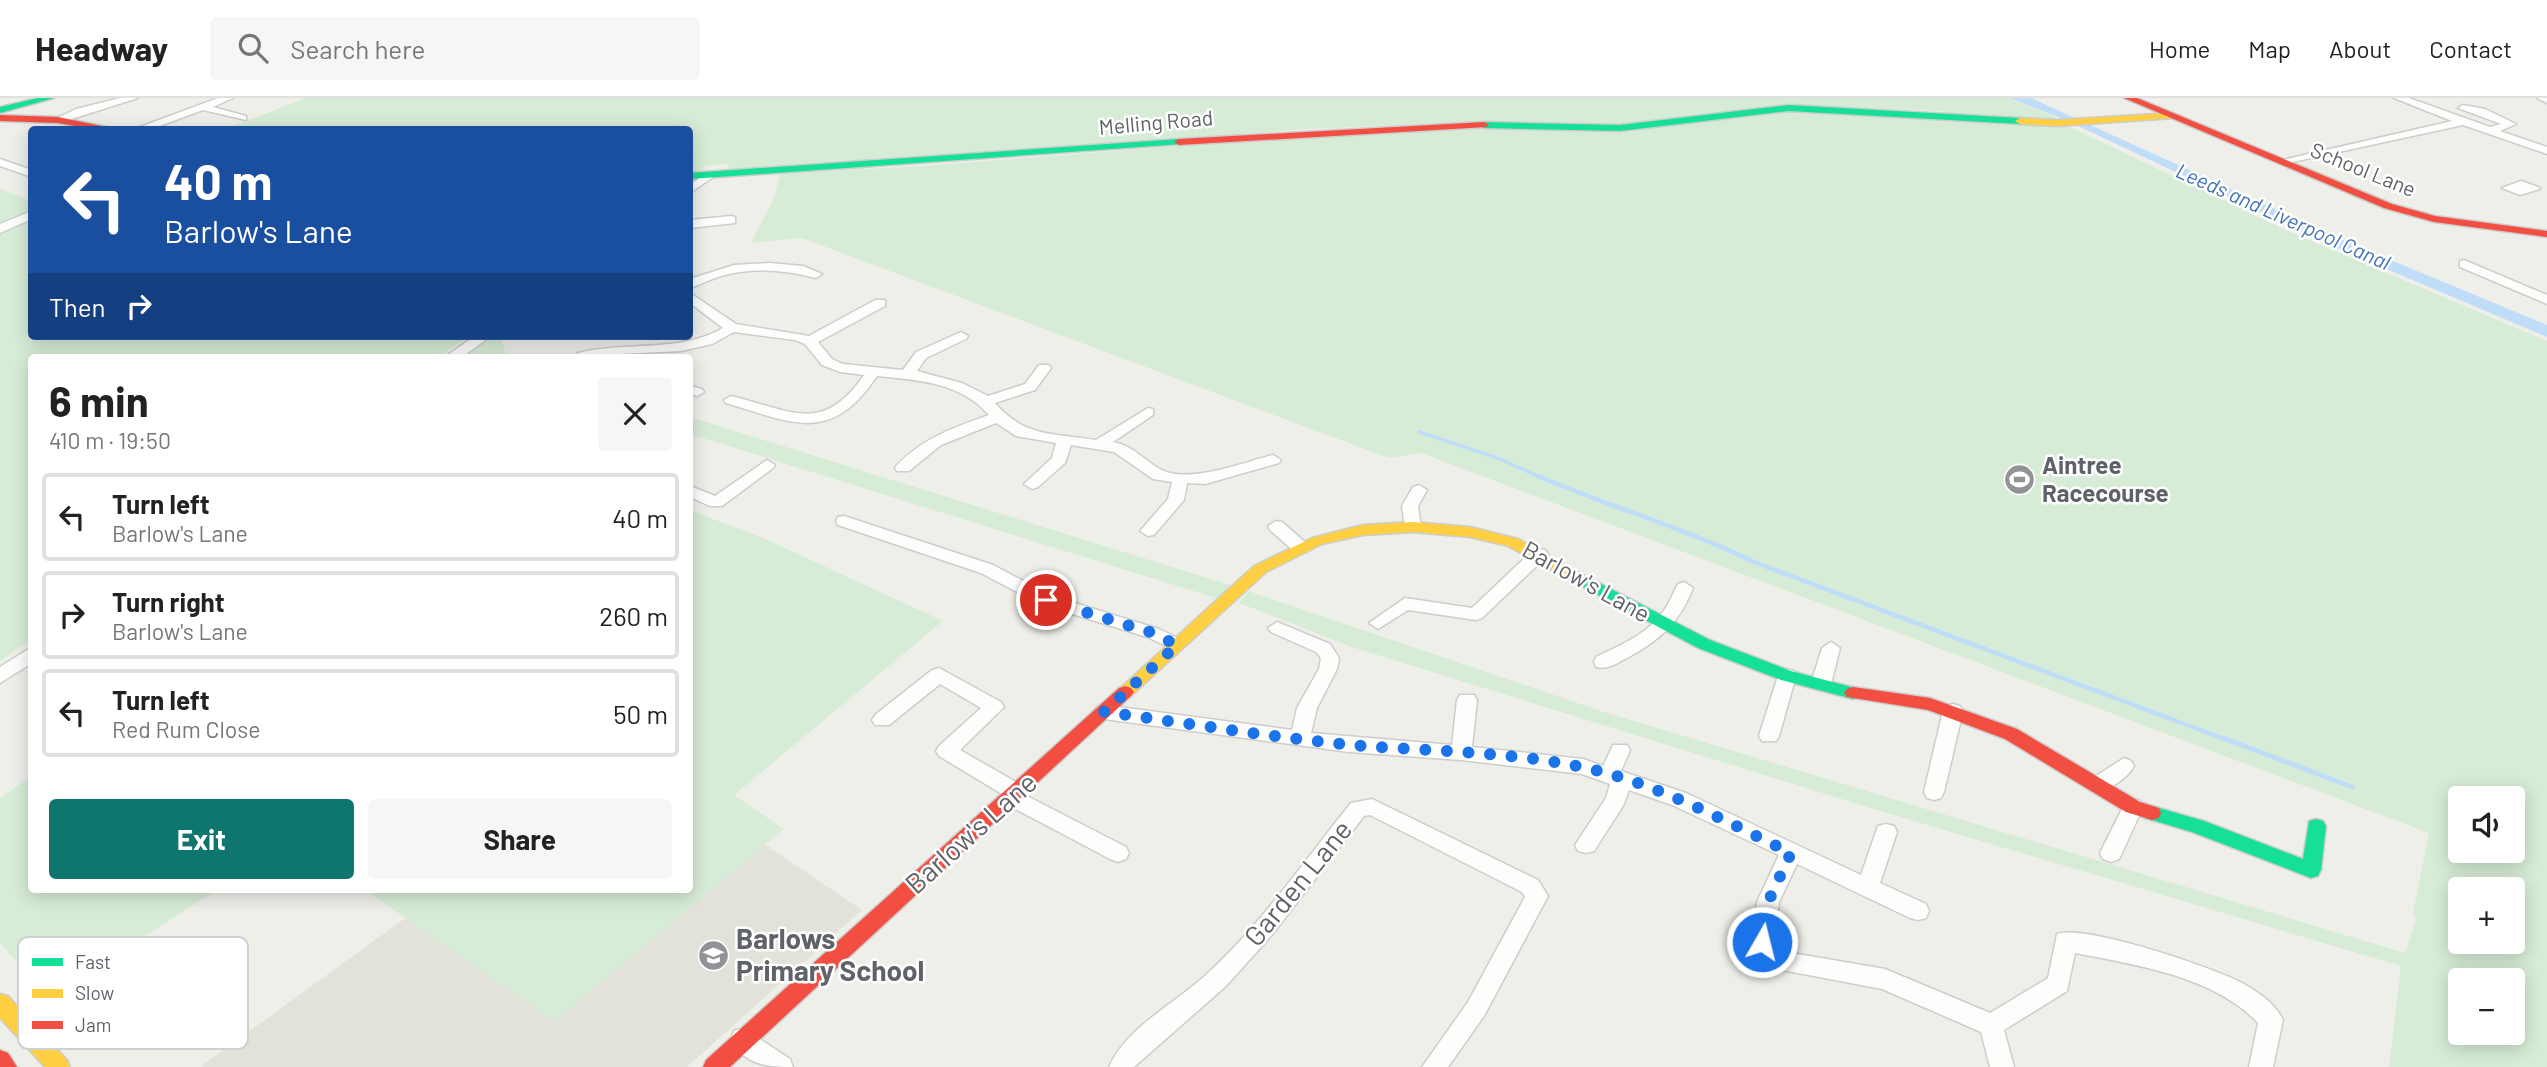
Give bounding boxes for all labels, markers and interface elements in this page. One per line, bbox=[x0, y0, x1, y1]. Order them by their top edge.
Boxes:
search box bbox=[210, 17, 700, 80]
text: Headway bbox=[35, 28, 168, 68]
icon: search bbox=[234, 29, 272, 67]
text: Search here bbox=[290, 33, 425, 64]
text: Home bbox=[2149, 34, 2210, 63]
text: Map bbox=[2248, 34, 2291, 63]
text: About bbox=[2329, 34, 2391, 63]
text: Contact bbox=[2429, 34, 2512, 63]
street label: Melling Road bbox=[1098, 104, 1214, 139]
street label: School Lane bbox=[2307, 136, 2420, 201]
text: 40 m bbox=[164, 151, 272, 210]
icon: left bbox=[49, 154, 140, 245]
water label: Leeds and Liverpool Canal bbox=[2173, 157, 2395, 274]
text: Barlow's Lane bbox=[164, 211, 353, 249]
icon: right bbox=[120, 287, 158, 325]
text: Then bbox=[49, 291, 106, 322]
text: 6 min bbox=[49, 375, 149, 425]
button: close bbox=[598, 377, 672, 451]
text: 410 m · 19:50 bbox=[49, 426, 171, 454]
place label: Aintree Racecourse bbox=[2042, 450, 2169, 507]
sports icon: Aintree Racecourse bbox=[2002, 463, 2036, 497]
text: Turn left bbox=[112, 488, 210, 519]
icon: left bbox=[53, 498, 91, 536]
text: 40 m bbox=[612, 502, 668, 533]
text: Barlow's Lane bbox=[112, 519, 248, 547]
street label: Barlow's Lane bbox=[1518, 534, 1656, 628]
pin bbox=[1016, 570, 1076, 630]
icon: arrive bbox=[1027, 581, 1065, 619]
text: Turn right bbox=[112, 586, 225, 617]
icon: right bbox=[53, 596, 91, 634]
text: 260 m bbox=[599, 600, 668, 631]
text: Barlow's Lane bbox=[112, 617, 248, 645]
text: Turn left bbox=[112, 684, 210, 715]
icon: left bbox=[53, 694, 91, 732]
text: 50 m bbox=[613, 698, 668, 729]
text: Red Rum Close bbox=[112, 715, 261, 743]
street label: Barlow's Lane bbox=[898, 764, 1043, 900]
map controls bbox=[2448, 786, 2525, 1045]
button: sound bbox=[2448, 786, 2525, 863]
button: Exit bbox=[49, 799, 354, 879]
button: Share bbox=[368, 799, 672, 879]
street label: Garden Lane bbox=[1236, 813, 1358, 952]
button: + bbox=[2448, 877, 2525, 954]
position arrow bbox=[1725, 905, 1799, 979]
place label: Barlows Primary School bbox=[736, 921, 924, 987]
legend bbox=[18, 937, 248, 1049]
school or university icon: Barlows Primary School bbox=[696, 938, 730, 972]
text: Fast bbox=[75, 950, 111, 973]
button: − bbox=[2448, 968, 2525, 1045]
text: Slow bbox=[75, 981, 114, 1004]
text: Jam bbox=[75, 1013, 111, 1036]

